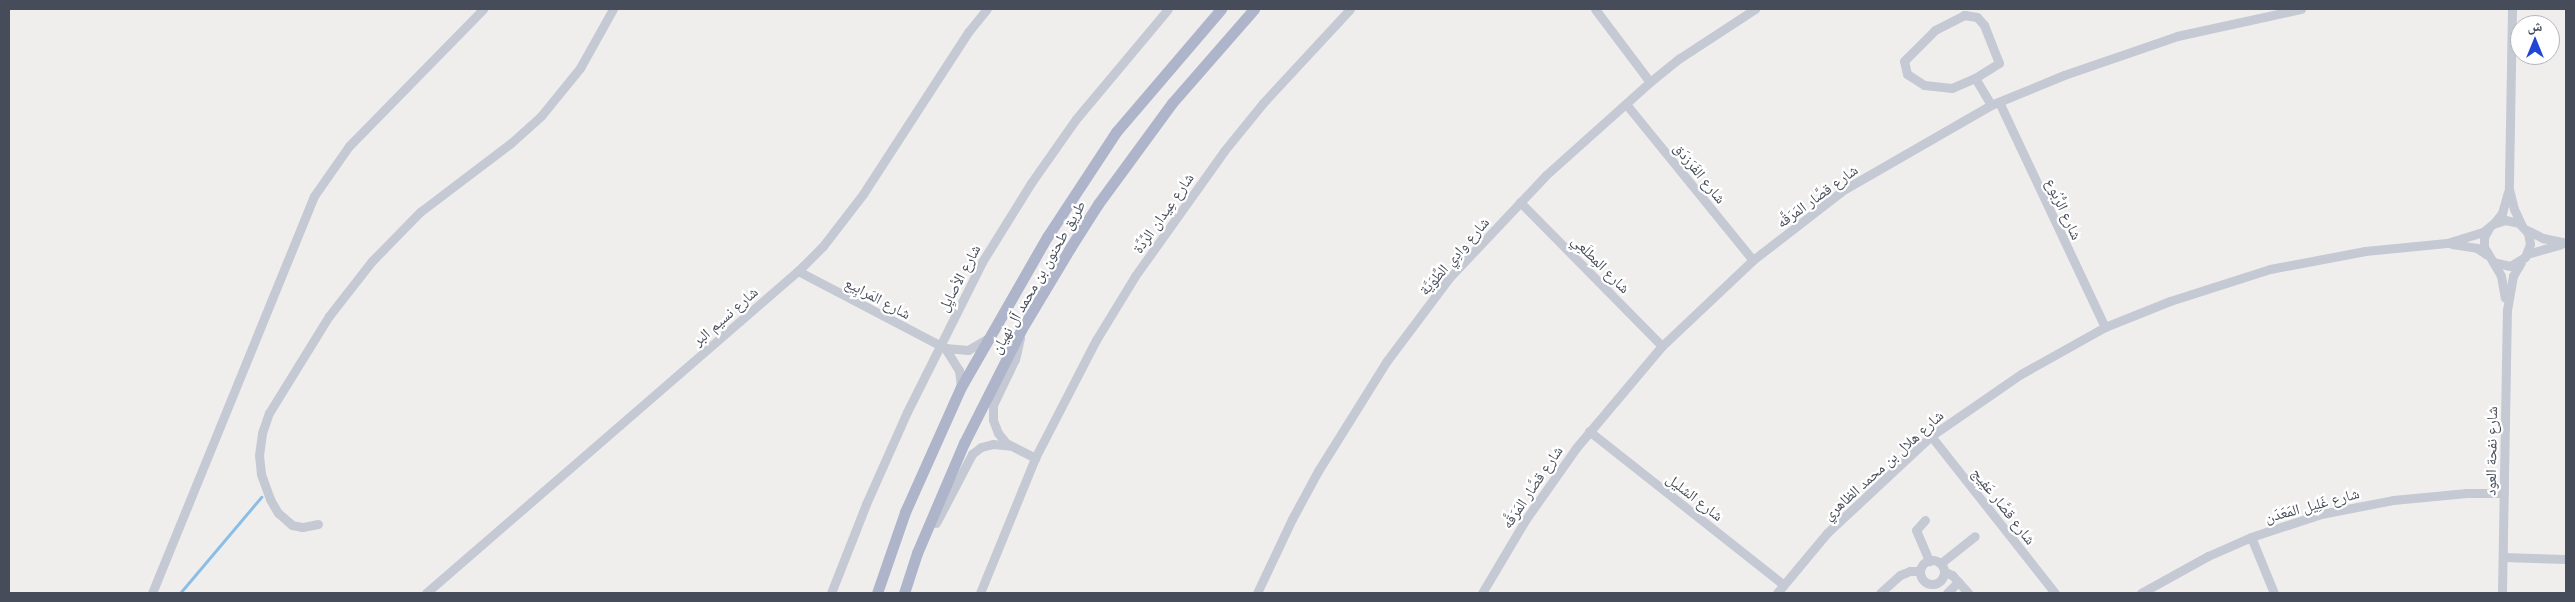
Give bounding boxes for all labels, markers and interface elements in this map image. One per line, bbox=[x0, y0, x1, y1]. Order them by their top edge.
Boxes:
north arrow bbox=[2510, 15, 2560, 65]
text: ش bbox=[2528, 16, 2542, 35]
street label: شارع الفَرَزدَق bbox=[1670, 139, 1730, 207]
street label: شارع قصَّار المَرَقَّه bbox=[1773, 161, 1861, 231]
street label: شارع عِيدان الرَّدَّة bbox=[1129, 169, 1197, 257]
street label: شارع الرُّبُوع bbox=[2042, 176, 2086, 242]
street label: طريق طحنون بن محمد آل نهيان bbox=[987, 197, 1089, 357]
street label: شارع وادِي الطِّوَيَّة bbox=[1415, 213, 1493, 299]
street label: شارع المِطلَعِي bbox=[1568, 231, 1634, 297]
street label: شارع الأصايِل bbox=[934, 241, 984, 315]
street label: شارع المَرابِيع bbox=[842, 273, 914, 323]
street label: شارع نسيم البر bbox=[689, 283, 761, 349]
street label: شارع هلال بن محمد الظاهري bbox=[1819, 406, 1947, 524]
street label: شارع نفحة العود bbox=[2481, 406, 2501, 496]
street label: شارع قصَّار المَرَقَّه bbox=[1498, 442, 1566, 532]
street label: شارع قصَّار عَفِيج bbox=[1968, 464, 2040, 548]
street label: شارع الشليل bbox=[1663, 469, 1727, 525]
street label: شارع غَلِيل المَعَدَن bbox=[2263, 484, 2361, 526]

